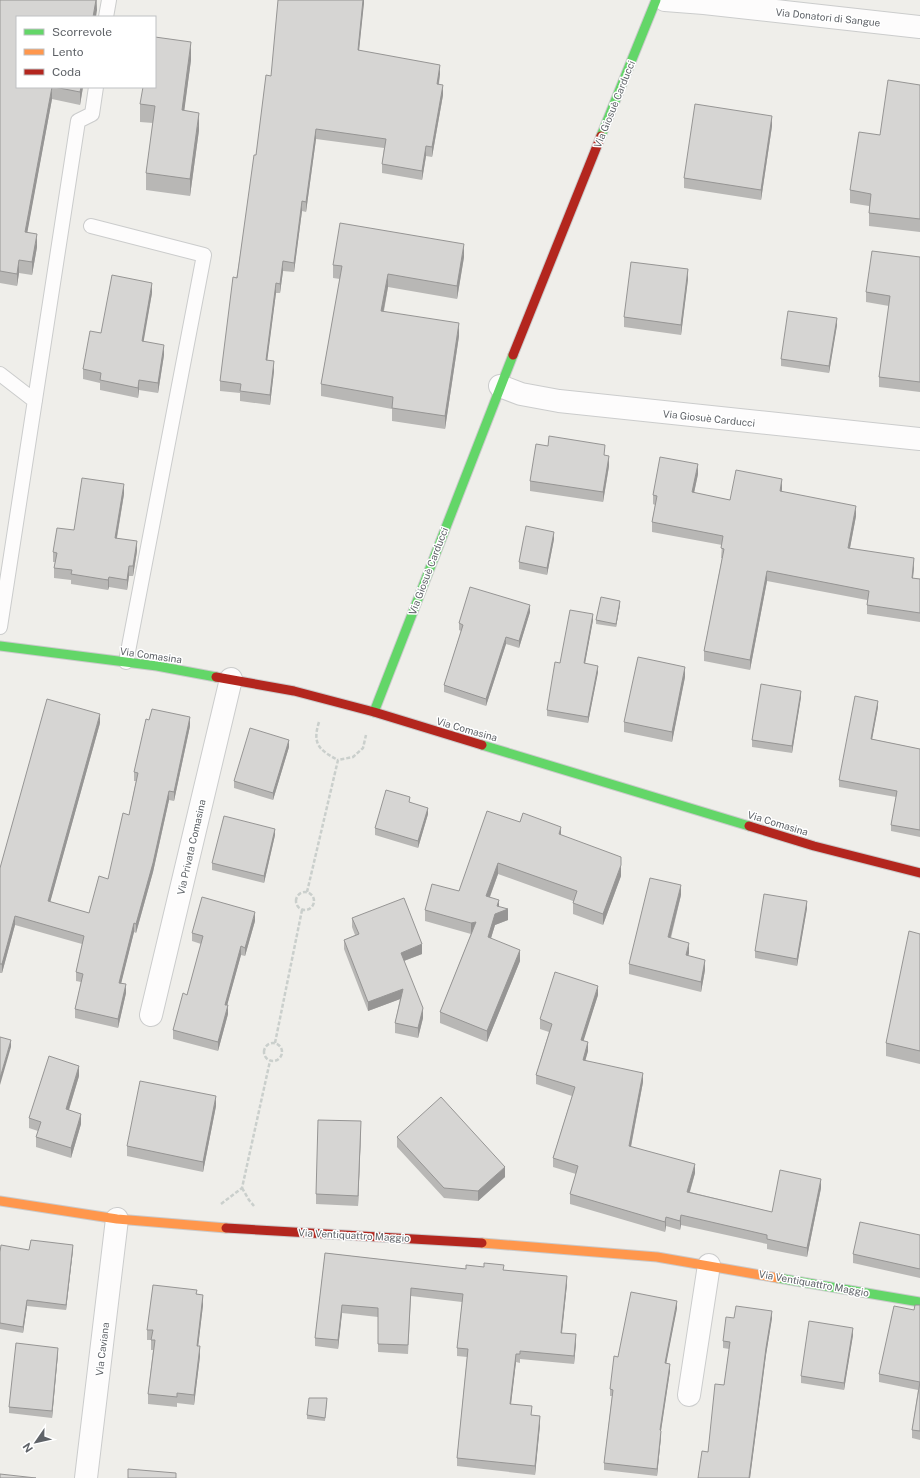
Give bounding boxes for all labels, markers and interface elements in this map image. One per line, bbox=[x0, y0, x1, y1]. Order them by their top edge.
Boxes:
street label: Via Donatori di Sangue bbox=[775, 6, 881, 29]
legend bbox=[16, 16, 156, 88]
text: Scorrevole bbox=[52, 25, 112, 39]
text: Lento bbox=[52, 45, 84, 59]
street label: Via Giosuè Carducci bbox=[591, 59, 637, 149]
text: Coda bbox=[52, 65, 81, 79]
street label: Via Giosuè Carducci bbox=[662, 407, 756, 429]
street label: Via Giosuè Carducci bbox=[406, 526, 450, 616]
street label: Via Comasina bbox=[119, 645, 183, 665]
street label: Via Comasina bbox=[435, 715, 499, 743]
street label: Via Privata Comasina bbox=[174, 798, 208, 896]
street label: Via Comasina bbox=[746, 808, 810, 838]
street label: Via Ventiquattro Maggio bbox=[298, 1226, 410, 1244]
street label: Via Ventiquattro Maggio bbox=[758, 1267, 870, 1299]
street label: Via Caviana bbox=[93, 1322, 111, 1376]
north arrow bbox=[16, 1422, 56, 1462]
text: N bbox=[20, 1441, 35, 1455]

